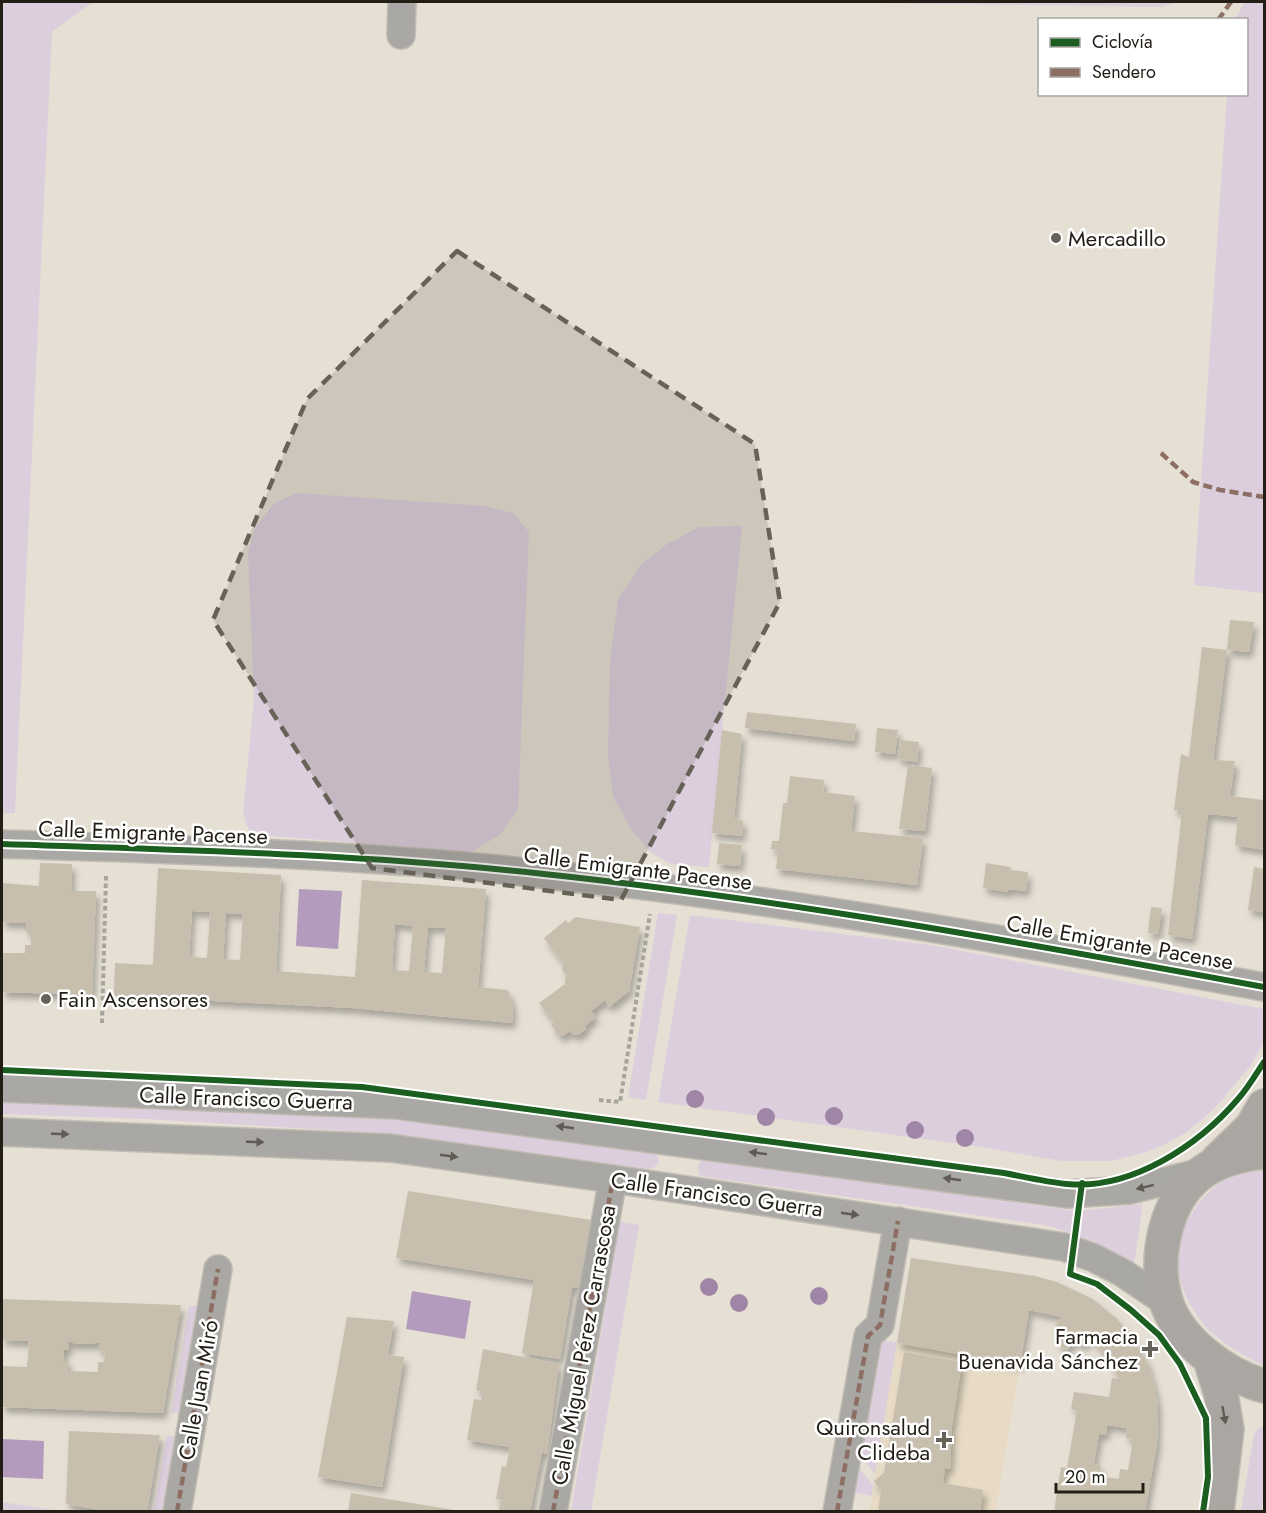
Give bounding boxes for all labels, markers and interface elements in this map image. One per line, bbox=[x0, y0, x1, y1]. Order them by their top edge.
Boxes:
legend bbox=[1038, 18, 1248, 96]
text: Ciclovía bbox=[1092, 29, 1153, 55]
text: Sendero bbox=[1092, 59, 1156, 85]
place label: Mercadillo bbox=[1068, 222, 1166, 254]
marker: Mercadillo bbox=[1049, 231, 1063, 245]
street label: Calle Emigrante Pacense bbox=[38, 812, 268, 852]
street label: Calle Emigrante Pacense bbox=[522, 838, 754, 898]
street label: Calle Emigrante Pacense bbox=[1004, 906, 1236, 978]
place label: Fain Ascensores bbox=[58, 983, 208, 1015]
marker: Fain Ascensores bbox=[39, 992, 53, 1006]
street label: Calle Francisco Guerra bbox=[139, 1078, 353, 1118]
one-way arrow bbox=[556, 1123, 575, 1132]
one-way arrow bbox=[50, 1130, 69, 1139]
one-way arrow bbox=[245, 1138, 264, 1147]
one-way arrow bbox=[749, 1148, 768, 1158]
one-way arrow bbox=[440, 1152, 459, 1161]
street label: Calle Francisco Guerra bbox=[609, 1163, 825, 1225]
one-way arrow bbox=[942, 1174, 961, 1183]
one-way arrow bbox=[1136, 1182, 1154, 1192]
street label: Calle Miguel Pérez Carrascosa bbox=[543, 1202, 623, 1488]
one-way arrow bbox=[841, 1209, 860, 1218]
street label: Calle Juan Miró bbox=[170, 1317, 226, 1463]
place label: Farmacia Buenavida Sánchez bbox=[958, 1320, 1138, 1377]
marker: Farmacia Buenavida Sánchez bbox=[1143, 1342, 1157, 1356]
one-way arrow bbox=[1220, 1406, 1229, 1425]
place label: Quironsalud Clideba bbox=[816, 1411, 930, 1468]
marker: Quironsalud Clideba bbox=[935, 1431, 953, 1449]
scale bar bbox=[1056, 1456, 1143, 1494]
text: 20 m bbox=[1065, 1464, 1105, 1490]

